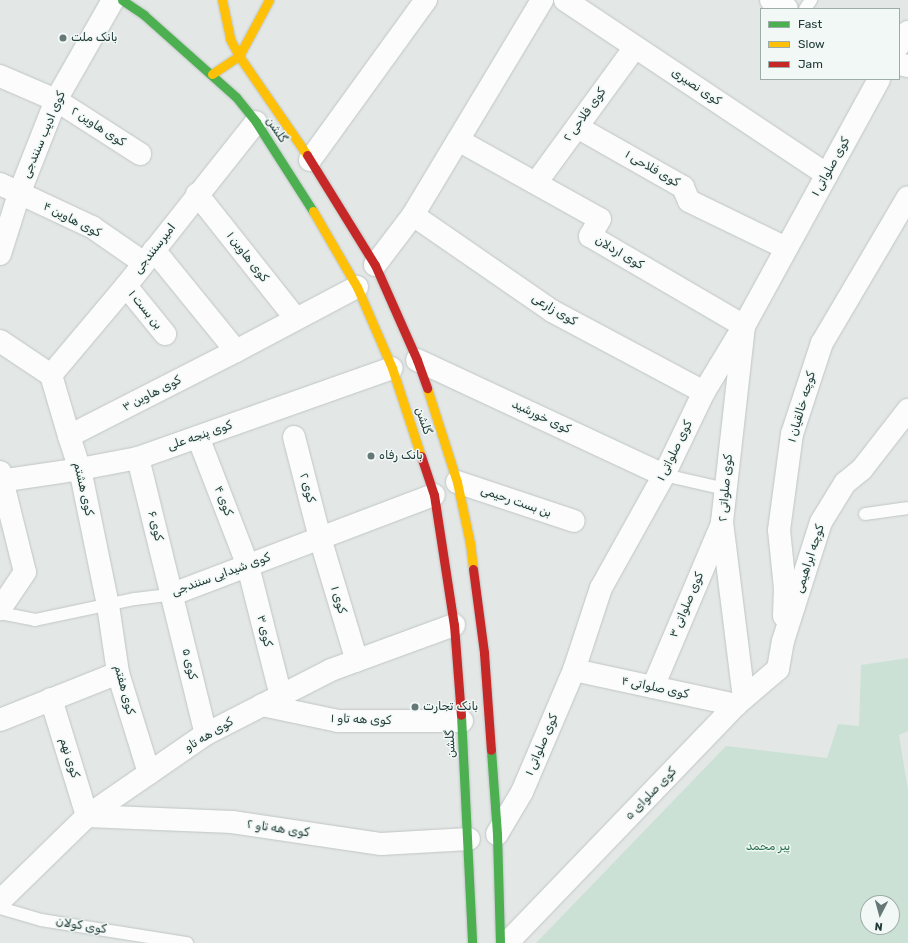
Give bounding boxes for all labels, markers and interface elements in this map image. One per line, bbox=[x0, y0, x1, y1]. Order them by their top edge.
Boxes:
legend bbox=[760, 8, 900, 80]
text: Fast bbox=[798, 17, 822, 31]
place label: بانک ملت bbox=[71, 31, 118, 45]
marker: بانک ملت bbox=[58, 33, 68, 43]
text: Slow bbox=[798, 37, 825, 51]
text: Jam bbox=[798, 57, 823, 71]
street label: کوی نصیری bbox=[669, 65, 723, 109]
street label: کوی فلاحی ۲ bbox=[561, 85, 609, 145]
street label: کوی ادیب سنندجی bbox=[19, 89, 69, 181]
street label: کوی هاوین ۲ bbox=[68, 104, 128, 150]
street label: گلشن bbox=[262, 114, 290, 146]
street label: کوی صلواتی ۱ bbox=[809, 135, 853, 199]
street label: کوی فلاحی ۱ bbox=[622, 148, 682, 190]
street label: کوی هاوین ۴ bbox=[41, 199, 103, 241]
street label: امیرسنندجی bbox=[131, 221, 179, 277]
street label: کوی هاوین ۱ bbox=[223, 229, 271, 285]
street label: کوی اردلان bbox=[592, 233, 646, 273]
street label: بن بست ۱ bbox=[125, 288, 165, 332]
street label: کوی زارعی bbox=[529, 291, 579, 329]
street label: کوچه خالقیان ۱ bbox=[785, 370, 819, 444]
street label: کوی هاوین ۳ bbox=[120, 373, 184, 415]
street label: کوی خورشید bbox=[509, 397, 573, 437]
street label: گلشن bbox=[412, 406, 434, 436]
street label: کوی پنجه علی bbox=[166, 418, 234, 454]
street label: کوی صلواتی ۱ bbox=[654, 418, 696, 484]
place label: بانک رفاه bbox=[379, 449, 423, 463]
marker: بانک رفاه bbox=[366, 451, 376, 461]
street label: کوی صلواتی ۲ bbox=[716, 454, 736, 522]
street label: کوی هشتم bbox=[70, 461, 96, 517]
street label: کوی ۲ bbox=[296, 472, 318, 504]
street label: بن بست رحیمی bbox=[479, 483, 553, 521]
street label: کوی ۴ bbox=[211, 484, 235, 518]
street label: کوی ۶ bbox=[144, 509, 166, 543]
street label: کوچه ابراهیمی bbox=[792, 523, 828, 595]
street label: کوی شیدایی سنندجی bbox=[170, 550, 272, 600]
street label: کوی صلواتی ۳ bbox=[667, 570, 707, 640]
street label: کوی ۱ bbox=[327, 585, 349, 615]
street label: کوی ۳ bbox=[253, 614, 275, 648]
street label: کوی ۵ bbox=[178, 647, 200, 681]
street label: کوی هفتم bbox=[111, 664, 137, 716]
street label: کوی صلواتی ۴ bbox=[620, 674, 690, 702]
place label: بانک تجارت bbox=[423, 700, 478, 714]
marker: بانک تجارت bbox=[410, 702, 420, 712]
street label: کوی هه تاو ۱ bbox=[330, 712, 392, 728]
street label: کوی صلواتی ۱ bbox=[523, 712, 561, 778]
street label: کوی هه تاو bbox=[182, 715, 236, 755]
street label: گلشن bbox=[443, 730, 459, 758]
street label: کوی نهم bbox=[56, 736, 82, 780]
street label: کوی صلوای ۵ bbox=[622, 765, 680, 823]
street label: کوی هه تاو ۲ bbox=[246, 817, 310, 841]
park label: پیر محمد bbox=[746, 840, 790, 854]
north arrow bbox=[860, 895, 900, 935]
street label: کوی کولان bbox=[55, 915, 107, 937]
text: N bbox=[874, 920, 883, 933]

